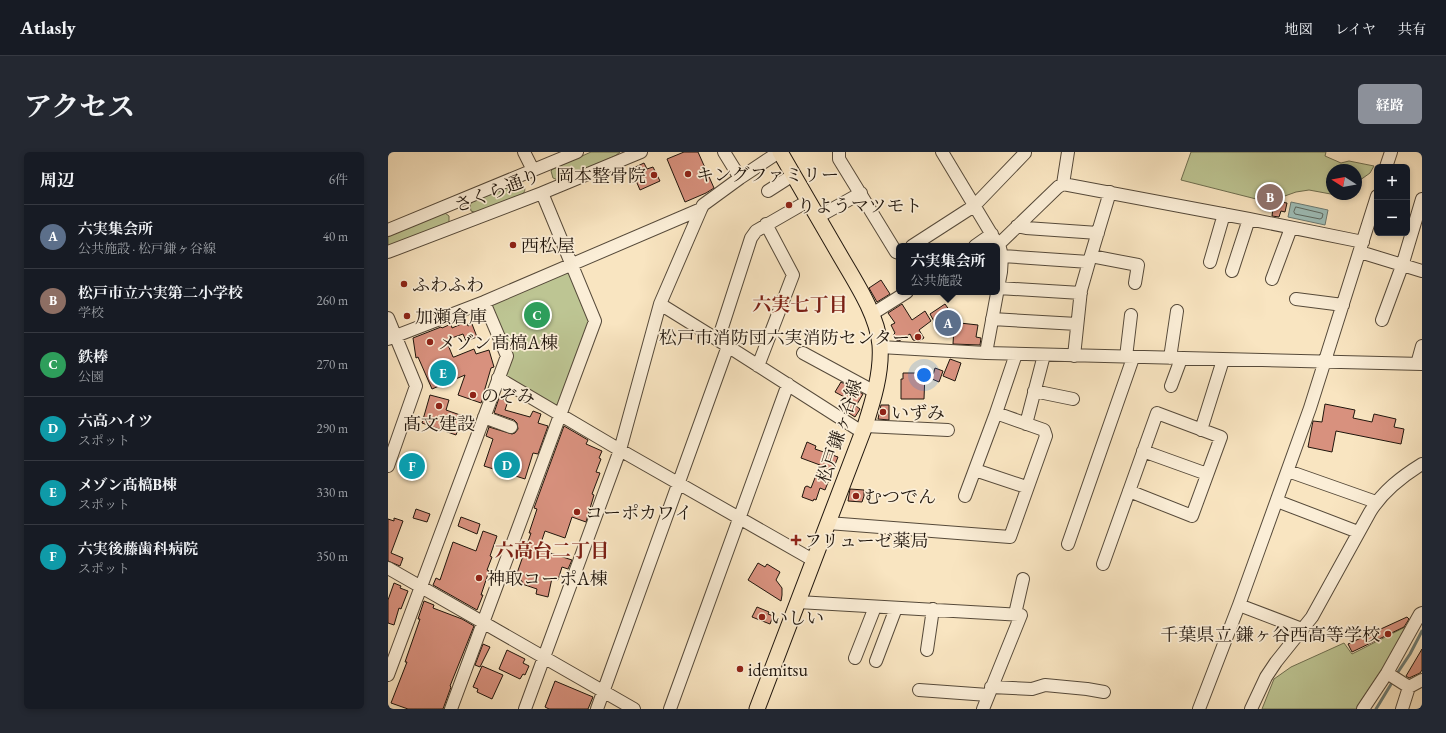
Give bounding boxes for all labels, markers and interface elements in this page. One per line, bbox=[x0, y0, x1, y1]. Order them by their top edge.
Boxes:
text: Atlasly bbox=[20, 15, 76, 40]
text: 地図 bbox=[1285, 20, 1313, 38]
text: レイヤ bbox=[1335, 20, 1376, 38]
text: 共有 bbox=[1398, 20, 1426, 38]
button: 経路 bbox=[1358, 84, 1422, 124]
text: アクセス bbox=[24, 88, 135, 124]
street label: さくら通り bbox=[451, 163, 543, 217]
place label: キングファミリー bbox=[696, 163, 839, 186]
place label: 岡本整骨院 bbox=[556, 164, 646, 187]
north arrow bbox=[1326, 164, 1362, 200]
map controls bbox=[1374, 164, 1410, 236]
button: + bbox=[1374, 164, 1410, 200]
text: 周辺 bbox=[40, 169, 74, 191]
marker: キングファミリー bbox=[683, 169, 693, 179]
marker: 岡本整骨院 bbox=[649, 170, 659, 180]
text: 6件 bbox=[329, 171, 348, 188]
pin: B bbox=[1257, 182, 1283, 212]
place label: りようマツモト bbox=[797, 194, 922, 217]
marker: りようマツモト bbox=[784, 200, 794, 210]
button: − bbox=[1374, 200, 1410, 236]
text: 六実集会所 bbox=[78, 219, 153, 238]
text: A bbox=[48, 228, 58, 245]
text: 40 m bbox=[323, 228, 348, 245]
place label: 西松屋 bbox=[521, 234, 575, 257]
text: 公共施設 · 松戸鎌ヶ谷線 bbox=[78, 240, 216, 257]
marker: 西松屋 bbox=[508, 240, 518, 250]
popup bbox=[896, 243, 1000, 295]
text: 六実集会所 bbox=[910, 251, 986, 270]
text: 公共施設 bbox=[910, 272, 963, 289]
place label: ふわふわ bbox=[412, 273, 484, 296]
marker: ふわふわ bbox=[399, 279, 409, 289]
text: 松戸市立六実第二小学校 bbox=[78, 283, 243, 302]
text: B bbox=[49, 292, 57, 309]
text: 260 m bbox=[317, 292, 348, 309]
district label: 六実七丁目 bbox=[752, 292, 848, 317]
pin: C bbox=[524, 300, 550, 330]
text: 学校 bbox=[78, 304, 104, 321]
place label: 加瀬倉庫 bbox=[415, 305, 487, 328]
pin: A bbox=[935, 308, 961, 338]
marker: 加瀬倉庫 bbox=[402, 311, 412, 321]
place label: 松戸市消防団六実消防センター bbox=[659, 326, 910, 349]
place label: メゾン髙槁A棟 bbox=[438, 331, 558, 354]
marker: 松戸市消防団六実消防センター bbox=[913, 332, 923, 342]
marker: メゾン髙槁A棟 bbox=[425, 337, 435, 347]
text: 鉄棒 bbox=[78, 347, 108, 366]
text: C bbox=[48, 356, 58, 373]
text: 270 m bbox=[317, 356, 348, 373]
pin: E bbox=[430, 358, 456, 388]
your location bbox=[914, 365, 934, 385]
text: 公園 bbox=[78, 368, 104, 385]
street label: 松戸鎌ヶ谷線 bbox=[811, 376, 867, 486]
place label: のぞみ bbox=[481, 384, 535, 407]
marker: のぞみ bbox=[468, 390, 478, 400]
marker: 髙文建設 bbox=[434, 401, 444, 411]
place label: いずみ bbox=[891, 401, 945, 424]
marker: いずみ bbox=[878, 407, 888, 417]
text: 六高ハイツ bbox=[78, 411, 153, 430]
place label: 髙文建設 bbox=[403, 412, 475, 435]
text: D bbox=[48, 420, 58, 437]
text: 290 m bbox=[317, 420, 348, 437]
text: スポット bbox=[78, 432, 130, 449]
pin: D bbox=[494, 450, 520, 480]
pin: F bbox=[399, 451, 425, 481]
text: メゾン髙槁B棟 bbox=[78, 475, 177, 494]
text: E bbox=[49, 484, 57, 501]
text: 330 m bbox=[317, 484, 348, 501]
place label: むつでん bbox=[864, 485, 936, 508]
marker: むつでん bbox=[851, 491, 861, 501]
text: スポット bbox=[78, 496, 130, 513]
place label: コーポカワイ bbox=[585, 501, 692, 524]
marker: コーポカワイ bbox=[572, 507, 582, 517]
place label: フリューゼ薬局 bbox=[804, 529, 928, 552]
marker: フリューゼ薬局 bbox=[791, 535, 801, 545]
district label: 六高台二丁目 bbox=[495, 538, 609, 563]
text: 六実後藤歯科病院 bbox=[78, 539, 198, 558]
text: F bbox=[49, 548, 57, 565]
text: 350 m bbox=[317, 548, 348, 565]
text: スポット bbox=[78, 560, 130, 577]
place label: 神取コーポA棟 bbox=[487, 567, 607, 590]
marker: 神取コーポA棟 bbox=[474, 573, 484, 583]
place label: いしい bbox=[770, 606, 824, 629]
marker: いしい bbox=[757, 612, 767, 622]
place label: 千葉県立 鎌ヶ谷西高等学校 bbox=[1160, 623, 1380, 646]
marker: 千葉県立 鎌ヶ谷西高等学校 bbox=[1383, 629, 1393, 639]
place label: idemitsu bbox=[748, 658, 808, 681]
marker: idemitsu bbox=[735, 664, 745, 674]

